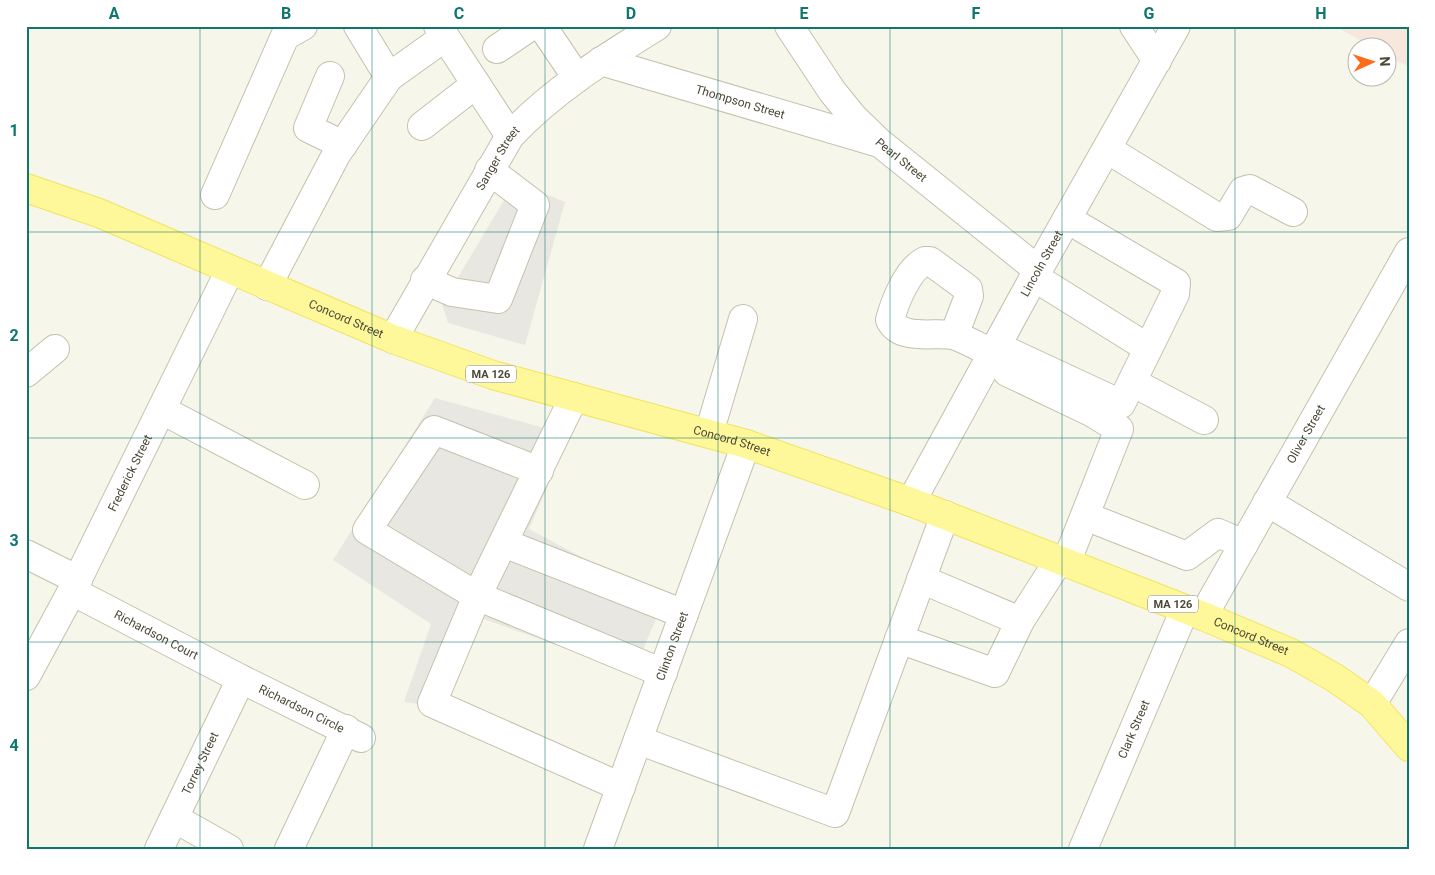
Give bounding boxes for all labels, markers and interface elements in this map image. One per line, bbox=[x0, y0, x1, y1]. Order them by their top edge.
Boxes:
text: A bbox=[109, 4, 120, 23]
text: B bbox=[281, 4, 291, 23]
text: C bbox=[454, 4, 464, 23]
text: D bbox=[626, 4, 636, 23]
text: E bbox=[800, 4, 809, 23]
text: F bbox=[972, 4, 981, 23]
text: G bbox=[1144, 4, 1155, 23]
text: H bbox=[1315, 4, 1327, 23]
north arrow bbox=[1348, 38, 1398, 88]
text: N bbox=[1377, 56, 1393, 67]
street label: Thompson Street bbox=[694, 82, 786, 122]
text: 1 bbox=[9, 121, 19, 140]
street label: Sanger Street bbox=[473, 123, 523, 193]
street label: Pearl Street bbox=[872, 135, 930, 185]
street label: Lincoln Street bbox=[1018, 228, 1066, 299]
street label: Concord Street bbox=[307, 297, 386, 341]
text: 2 bbox=[9, 326, 19, 345]
road number: MA 126 bbox=[466, 366, 516, 382]
street label: Oliver Street bbox=[1284, 402, 1328, 466]
street label: Concord Street bbox=[692, 423, 772, 459]
street label: Frederick Street bbox=[105, 432, 155, 514]
text: 3 bbox=[9, 531, 19, 550]
road number: MA 126 bbox=[1148, 596, 1198, 612]
street label: Richardson Court bbox=[112, 607, 201, 663]
street label: Clinton Street bbox=[653, 610, 691, 682]
street label: Concord Street bbox=[1211, 614, 1291, 658]
street label: Richardson Circle bbox=[257, 682, 347, 736]
street label: Clark Street bbox=[1115, 698, 1152, 761]
street label: Torrey Street bbox=[179, 730, 221, 797]
text: 4 bbox=[9, 736, 19, 755]

